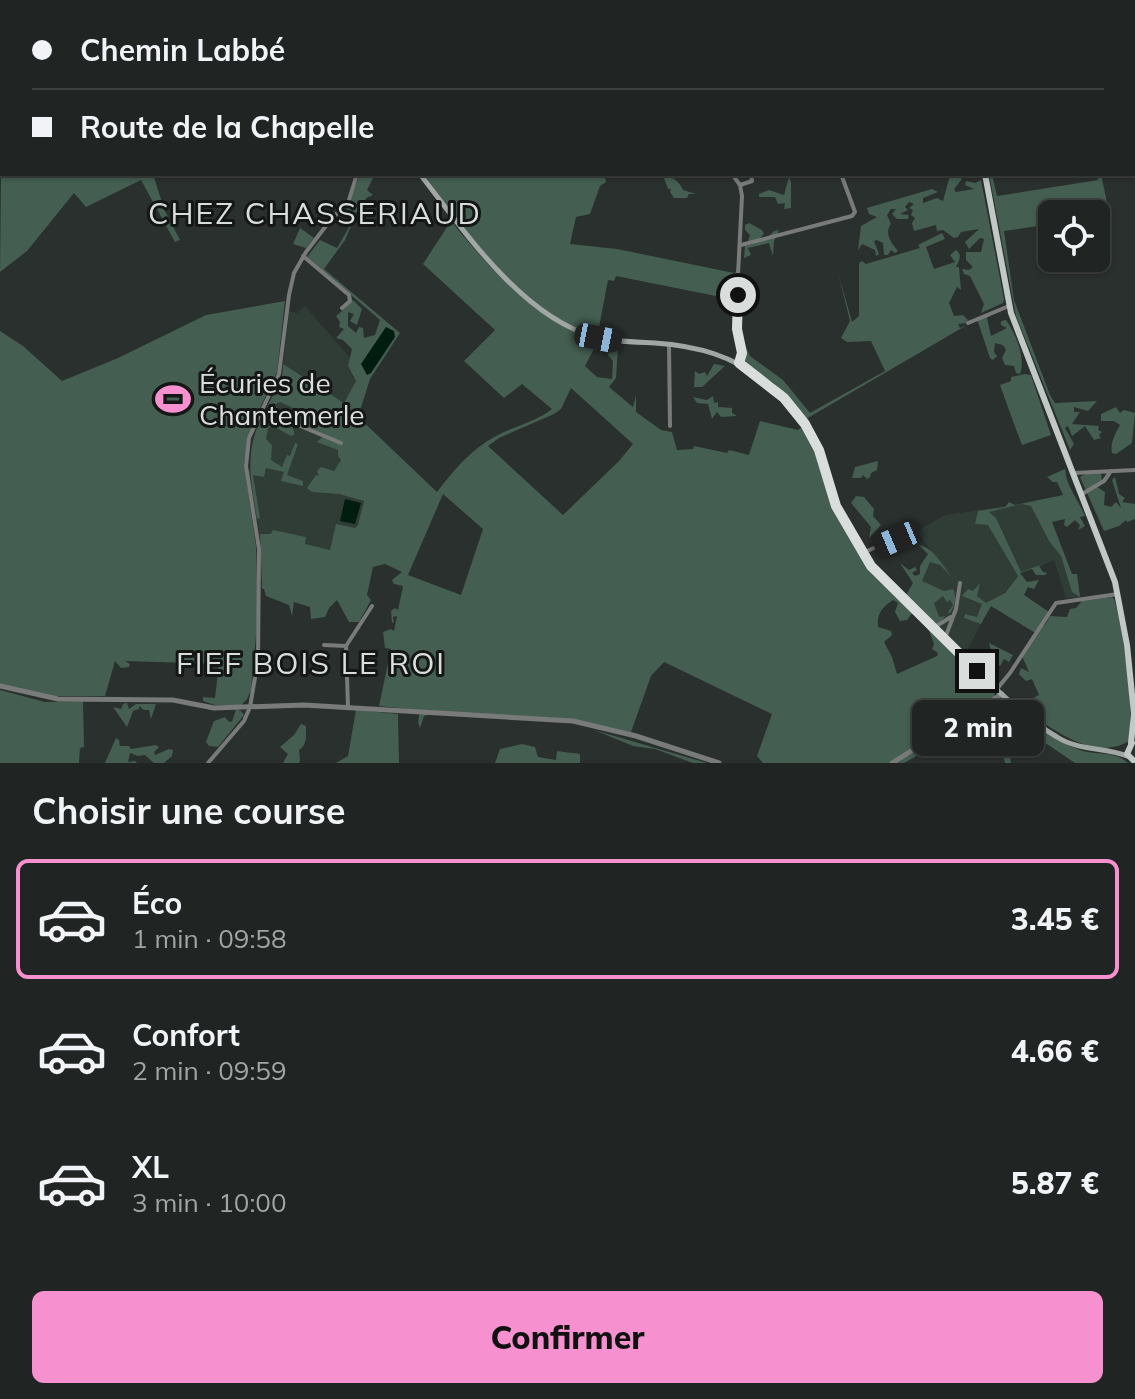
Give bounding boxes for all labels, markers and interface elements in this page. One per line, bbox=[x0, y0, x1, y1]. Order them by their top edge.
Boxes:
text: Chemin Labbé bbox=[80, 31, 285, 69]
text: Route de la Chapelle bbox=[80, 108, 374, 146]
district label: CHEZ CHASSERIAUD bbox=[148, 194, 482, 232]
map controls bbox=[1038, 200, 1110, 272]
button: locate bbox=[1038, 200, 1110, 272]
route start bbox=[720, 277, 756, 313]
car bbox=[572, 322, 624, 354]
place label: Écuries de Chantemerle bbox=[199, 365, 365, 432]
sports icon: Écuries de Chantemerle bbox=[154, 380, 192, 418]
car bbox=[870, 519, 924, 559]
district label: FIEF BOIS LE ROI bbox=[176, 644, 446, 682]
route end bbox=[959, 653, 995, 689]
callout: 2 min bbox=[911, 699, 1043, 755]
text: 2 min bbox=[943, 711, 1013, 744]
text: Choisir une course bbox=[32, 788, 346, 833]
icon: car bbox=[36, 883, 108, 955]
text: Éco bbox=[132, 884, 182, 922]
text: 3.45 € bbox=[1011, 900, 1099, 938]
text: 1 min · 09:58 bbox=[132, 922, 287, 955]
icon: car bbox=[36, 1015, 108, 1087]
text: Confort bbox=[132, 1016, 240, 1054]
text: 4.66 € bbox=[1011, 1032, 1099, 1070]
text: 2 min · 09:59 bbox=[132, 1054, 287, 1087]
icon: car bbox=[36, 1147, 108, 1219]
text: XL bbox=[132, 1148, 169, 1186]
text: 5.87 € bbox=[1011, 1164, 1099, 1202]
text: 3 min · 10:00 bbox=[132, 1186, 287, 1219]
button: Confirmer bbox=[32, 1291, 1103, 1383]

